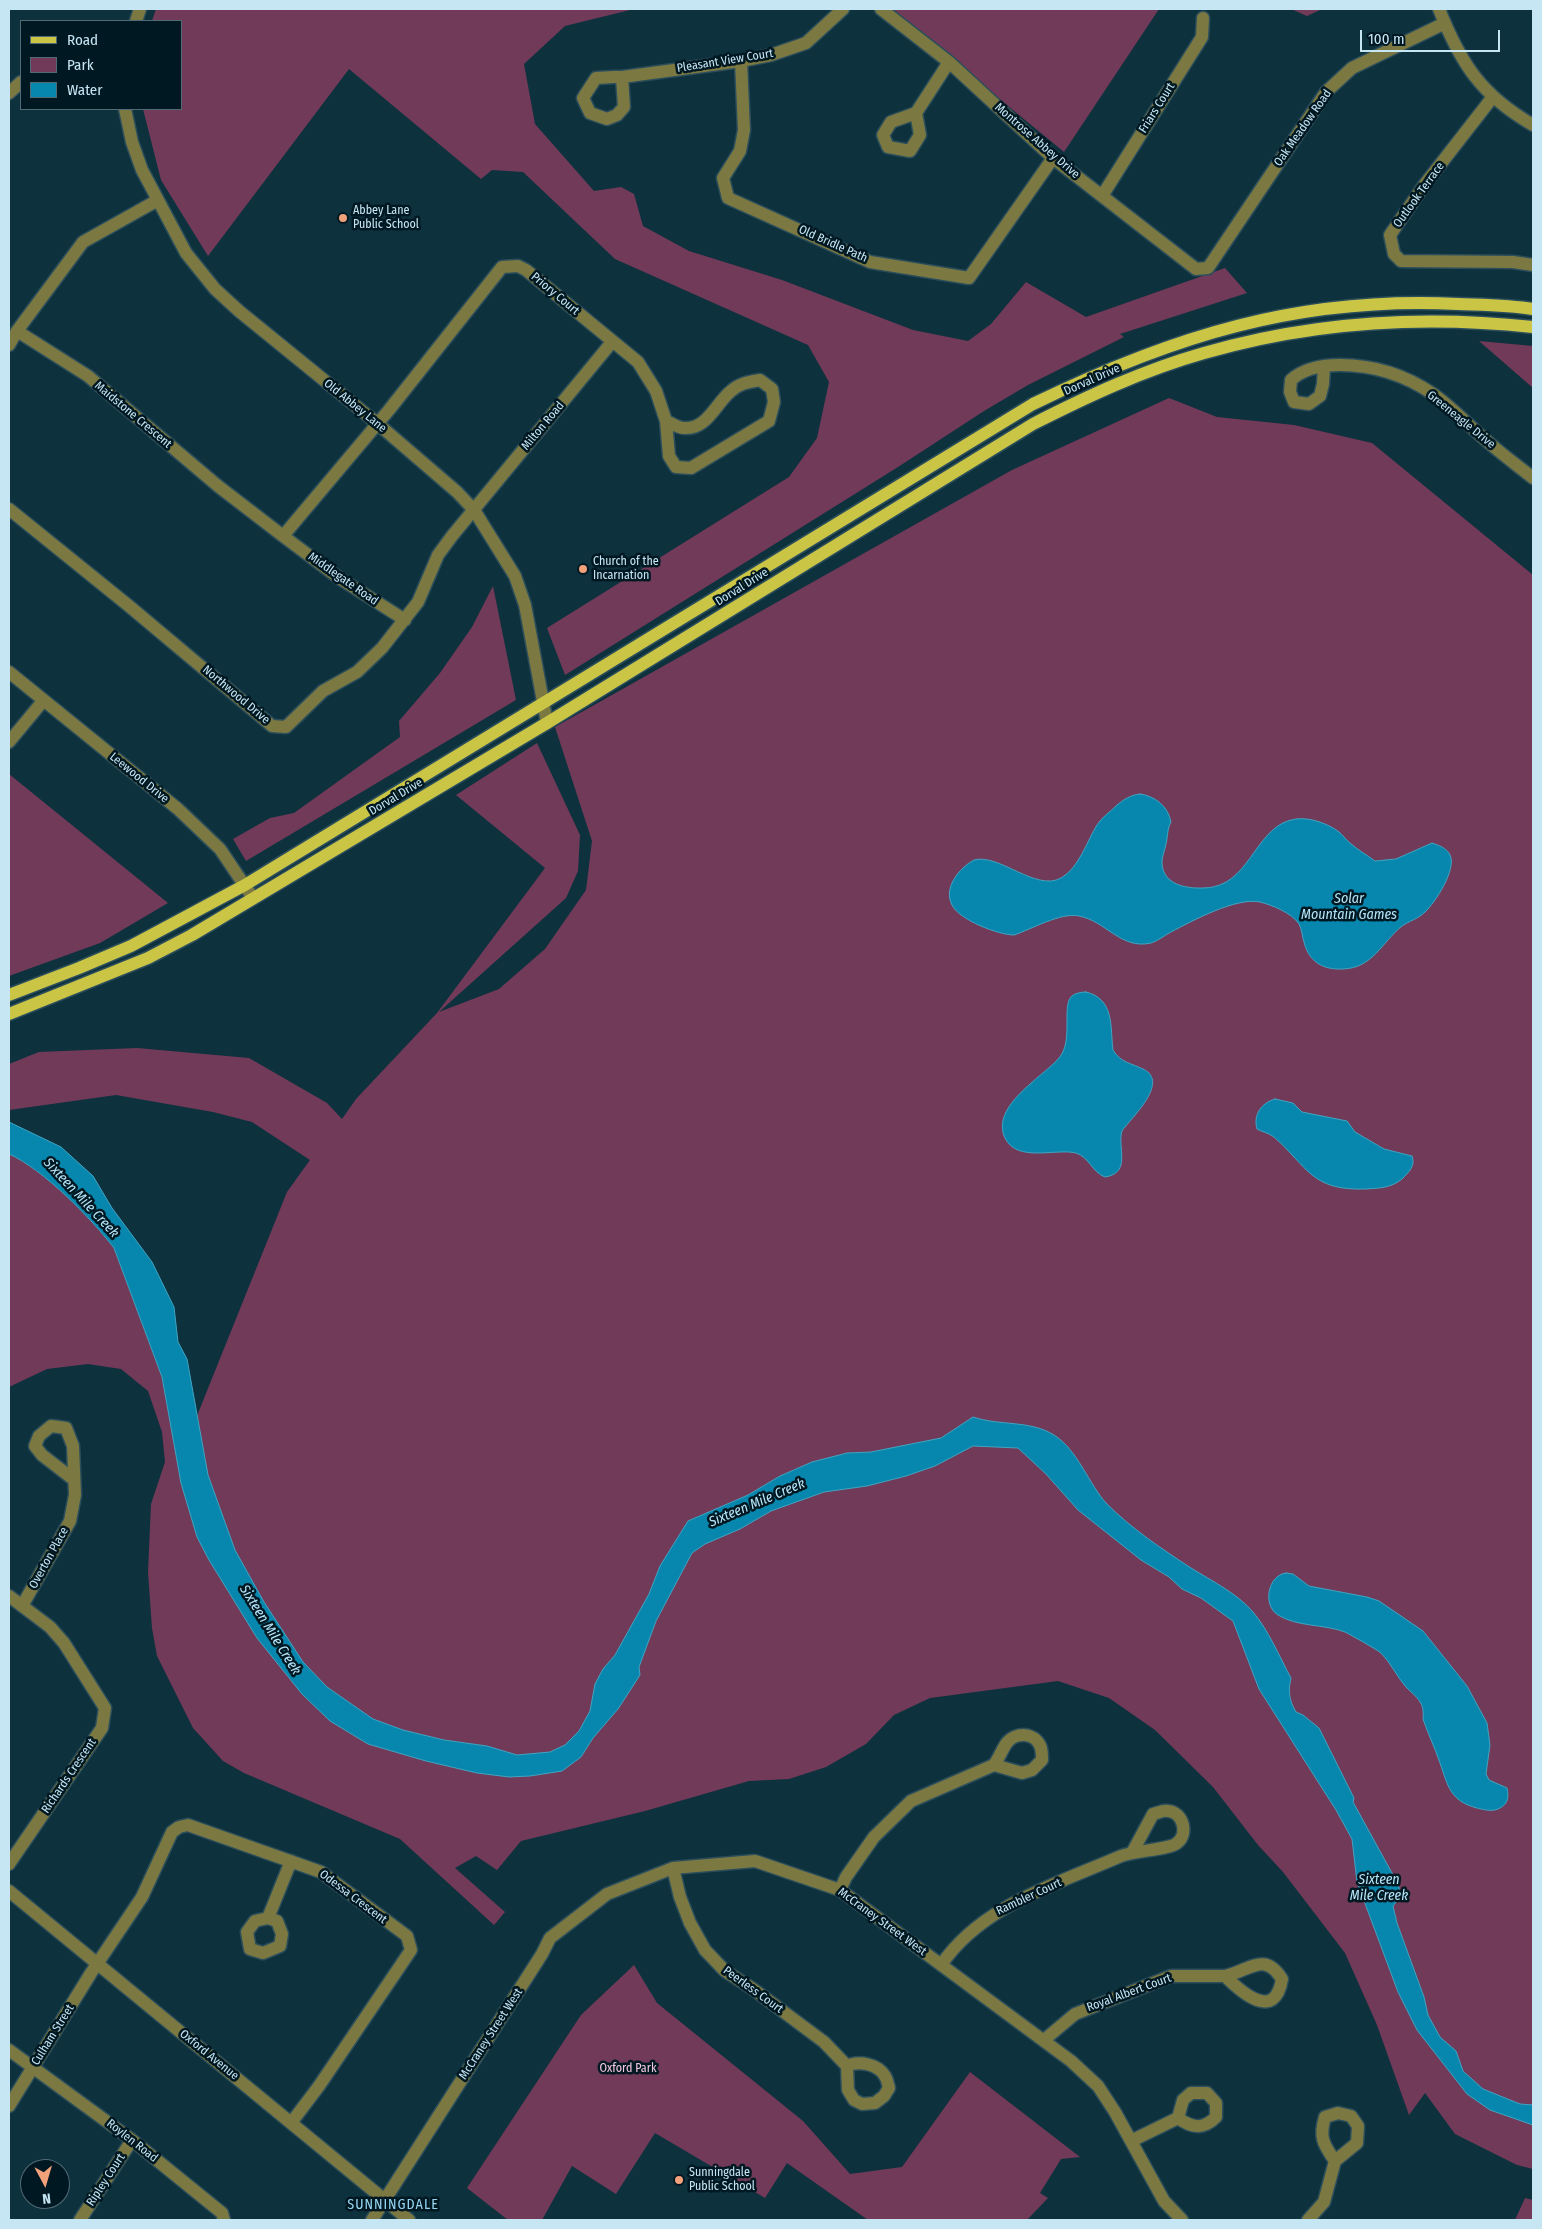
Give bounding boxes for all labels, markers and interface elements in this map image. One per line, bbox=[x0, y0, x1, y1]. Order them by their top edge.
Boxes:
legend bbox=[20, 20, 182, 110]
scale bar bbox=[1362, 20, 1502, 52]
text: 100 m bbox=[1368, 30, 1405, 48]
text: Road bbox=[67, 31, 98, 49]
street label: Pleasant View Court bbox=[676, 46, 774, 76]
text: Park bbox=[67, 56, 94, 74]
street label: Friars Court bbox=[1136, 80, 1178, 136]
text: Water bbox=[67, 81, 102, 99]
street label: Oak Meadow Road bbox=[1271, 87, 1335, 169]
street label: Montrose Abbey Drive bbox=[992, 100, 1082, 182]
street label: Outlook Terrace bbox=[1390, 159, 1448, 231]
place label: Abbey Lane Public School bbox=[353, 204, 419, 232]
marker: Abbey Lane Public School bbox=[337, 212, 349, 224]
street label: Old Bridle Path bbox=[796, 222, 870, 266]
street label: Priory Court bbox=[528, 270, 582, 318]
street label: Dorval Drive bbox=[1062, 361, 1122, 399]
street label: Old Abbey Lane bbox=[321, 376, 389, 436]
street label: Maidstone Crescent bbox=[92, 379, 174, 451]
street label: Greeneagle Drive bbox=[1424, 388, 1498, 452]
street label: Milton Road bbox=[519, 399, 567, 453]
street label: Middlegate Road bbox=[305, 550, 381, 608]
place label: Church of the Incarnation bbox=[593, 555, 659, 583]
marker: Church of the Incarnation bbox=[577, 563, 589, 575]
street label: Dorval Drive bbox=[713, 565, 771, 609]
street label: Northwood Drive bbox=[200, 663, 272, 727]
street label: Leewood Drive bbox=[106, 750, 172, 806]
street label: Dorval Drive bbox=[367, 775, 425, 819]
water label: Solar Mountain Games bbox=[1301, 891, 1397, 924]
water label: Sixteen Mile Creek bbox=[40, 1155, 122, 1241]
water label: Sixteen Mile Creek bbox=[706, 1475, 808, 1531]
street label: Overton Place bbox=[26, 1525, 72, 1591]
water label: Sixteen Mile Creek bbox=[236, 1582, 304, 1678]
street label: Richards Crescent bbox=[39, 1736, 99, 1816]
street label: Odessa Crescent bbox=[317, 1867, 389, 1927]
water label: Sixteen Mile Creek bbox=[1350, 1872, 1408, 1904]
street label: Rambler Court bbox=[994, 1876, 1064, 1918]
street label: McCraney Street West bbox=[835, 1885, 929, 1959]
street label: Peerless Court bbox=[720, 1963, 786, 2017]
street label: Royal Albert Court bbox=[1085, 1971, 1173, 2015]
street label: McCraney Street West bbox=[456, 1986, 526, 2082]
street label: Culham Street bbox=[29, 2002, 77, 2068]
street label: Oxford Avenue bbox=[177, 2027, 241, 2083]
park label: Oxford Park bbox=[600, 2062, 656, 2076]
street label: Roylen Road bbox=[104, 2117, 160, 2165]
street label: Ripley Court bbox=[84, 2151, 128, 2209]
north arrow bbox=[20, 2159, 70, 2209]
place label: Sunningdale Public School bbox=[689, 2166, 755, 2194]
marker: Sunningdale Public School bbox=[673, 2174, 685, 2186]
text: N bbox=[41, 2190, 52, 2207]
district label: SUNNINGDALE bbox=[346, 2197, 440, 2213]

